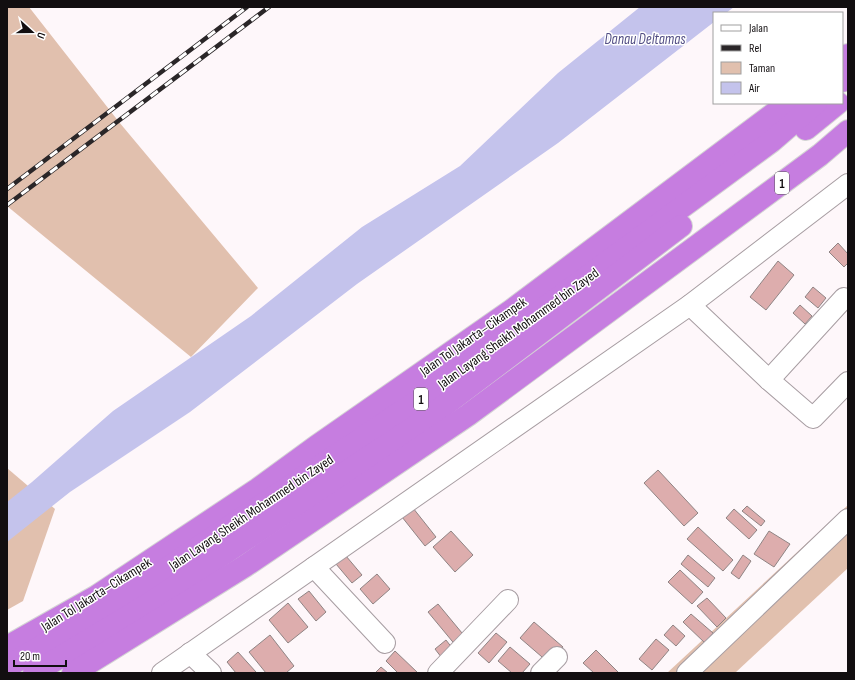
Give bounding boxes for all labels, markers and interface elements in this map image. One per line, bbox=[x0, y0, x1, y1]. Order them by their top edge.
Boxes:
north arrow bbox=[12, 12, 52, 52]
legend bbox=[713, 12, 843, 104]
text: Jalan bbox=[748, 21, 768, 36]
text: U bbox=[34, 30, 48, 41]
water label: Danau Deltamas bbox=[604, 30, 686, 49]
text: Rel bbox=[749, 41, 761, 56]
text: Taman bbox=[749, 61, 775, 76]
text: Air bbox=[748, 81, 760, 96]
road number: 1 bbox=[775, 172, 789, 194]
street label: Jalan Layang Sheikh Mohammed bin Zayed bbox=[434, 264, 602, 393]
street label: Jalan Tol Jakarta–Cikampek bbox=[416, 293, 530, 380]
road number: 1 bbox=[414, 388, 428, 410]
street label: Jalan Layang Sheikh Mohammed bin Zayed bbox=[165, 451, 337, 574]
street label: Jalan Tol Jakarta–Cikampek bbox=[37, 553, 155, 636]
scale bar bbox=[14, 642, 66, 668]
text: 20 m bbox=[20, 649, 40, 664]

